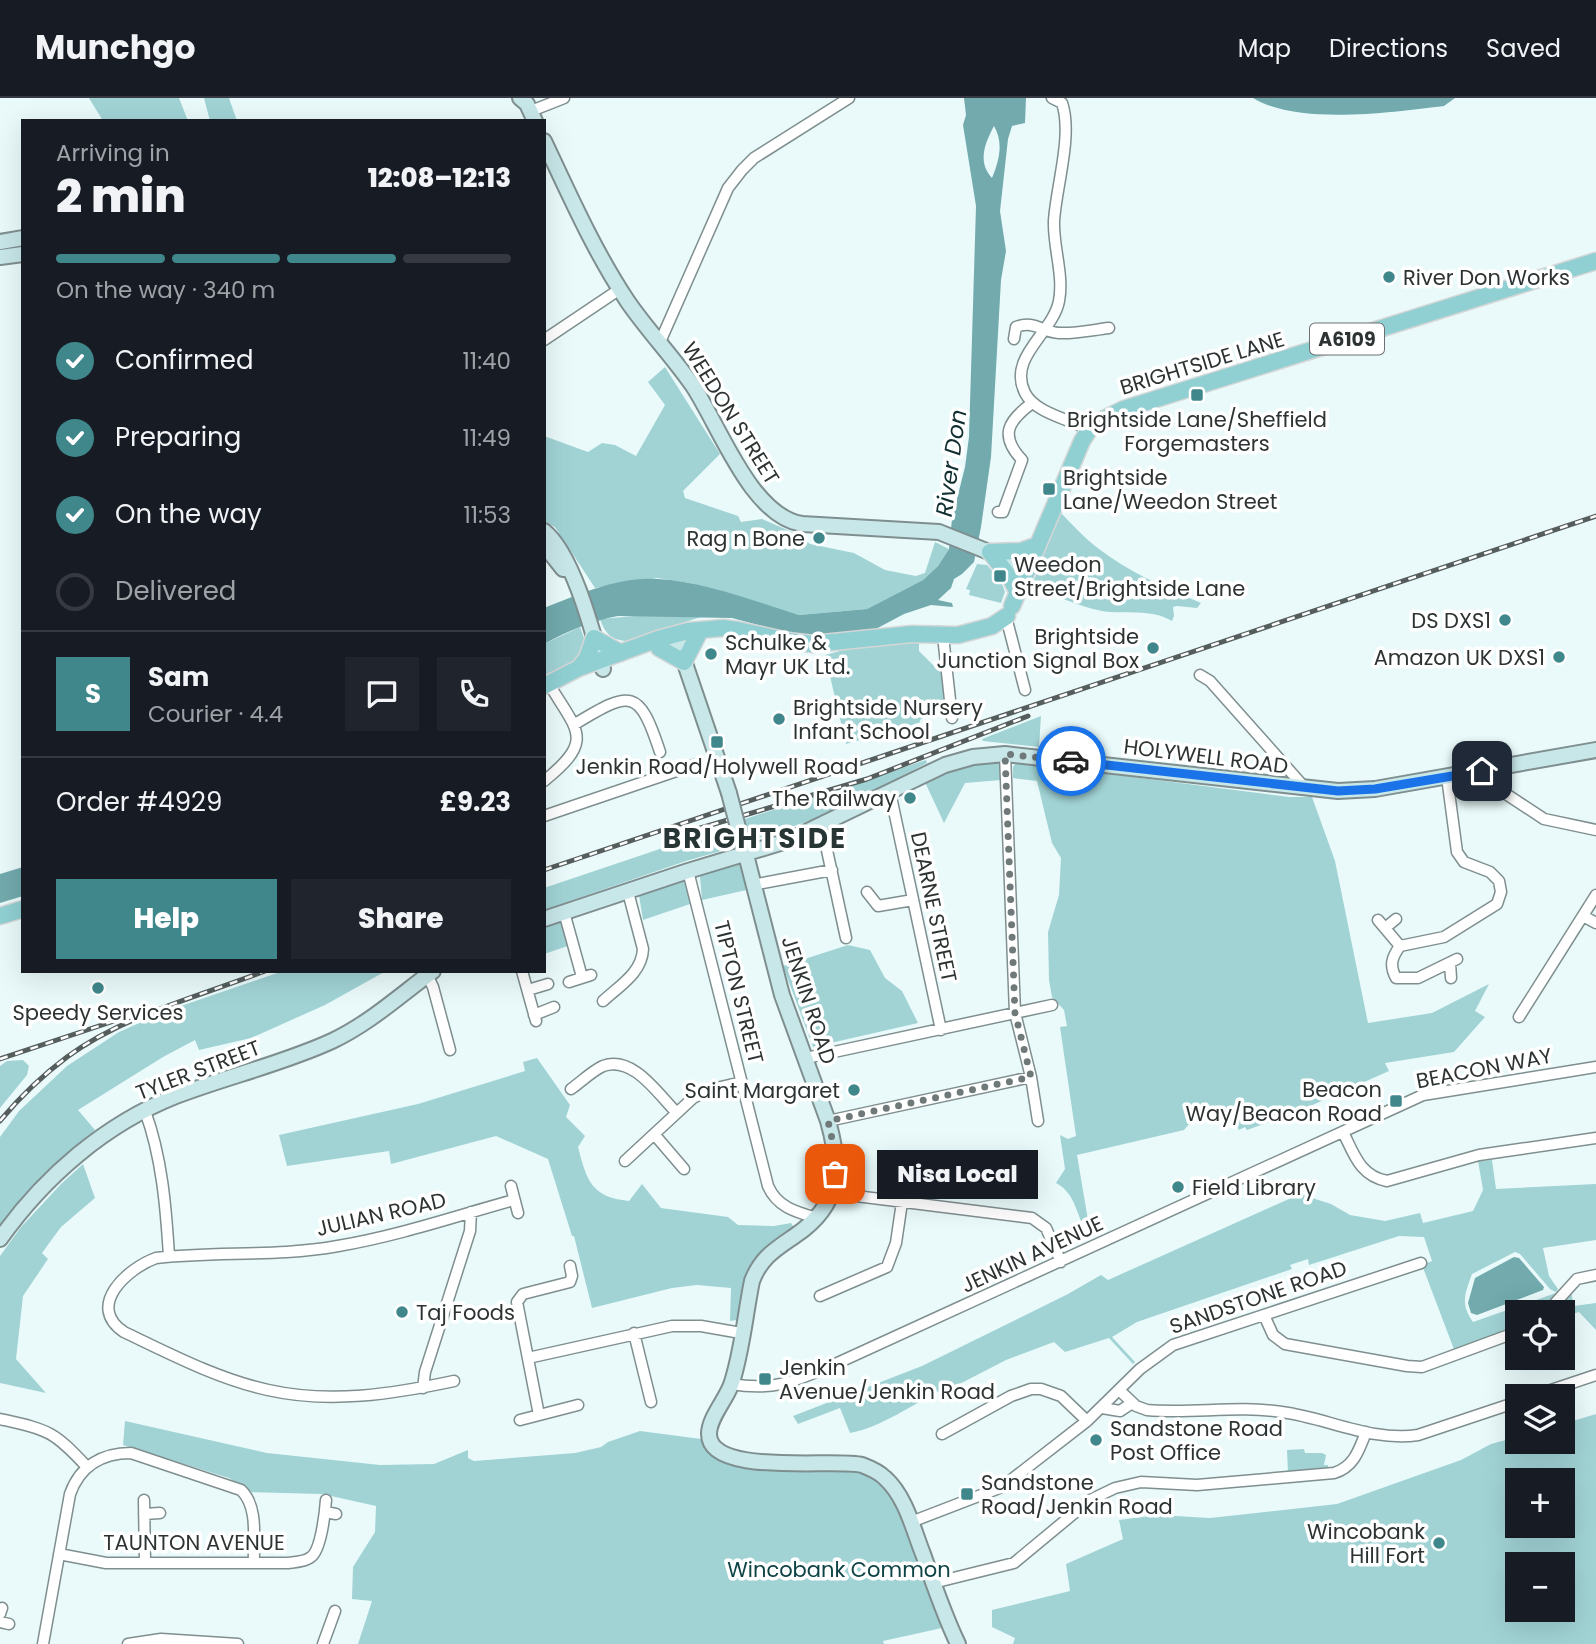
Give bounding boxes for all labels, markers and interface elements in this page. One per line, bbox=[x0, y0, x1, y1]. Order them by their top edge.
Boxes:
text: Munchgo bbox=[35, 24, 195, 71]
text: Map bbox=[1238, 32, 1291, 65]
text: Directions bbox=[1329, 32, 1448, 65]
text: Saved bbox=[1486, 32, 1561, 65]
text: Arriving in bbox=[56, 137, 170, 169]
text: 12:08–12:13 bbox=[368, 160, 511, 196]
text: 2 min bbox=[56, 164, 186, 228]
place label: River Don Works bbox=[1403, 263, 1570, 292]
marker: River Don Works bbox=[1381, 269, 1397, 285]
text: On the way · 340 m bbox=[56, 274, 275, 306]
street label: BRIGHTSIDE LANE bbox=[1116, 324, 1288, 402]
road number: A6109 bbox=[1310, 324, 1384, 354]
street label: WEEDON STREET bbox=[675, 336, 787, 490]
icon: check bbox=[56, 342, 94, 380]
text: Confirmed bbox=[115, 342, 253, 378]
text: 11:40 bbox=[462, 345, 511, 377]
marker: Brightside Lane/Sheffield Forgemasters bbox=[1189, 387, 1205, 403]
place label: Brightside Lane/Sheffield Forgemasters bbox=[1067, 405, 1327, 458]
water label: River Don bbox=[928, 407, 974, 519]
icon: check bbox=[56, 419, 94, 457]
text: Preparing bbox=[115, 419, 241, 455]
text: 11:49 bbox=[462, 422, 511, 454]
place label: Brightside Lane/Weedon Street bbox=[1063, 463, 1277, 516]
marker: Brightside Lane/Weedon Street bbox=[1041, 481, 1057, 497]
icon: check bbox=[56, 496, 94, 534]
text: On the way bbox=[115, 496, 262, 532]
text: 11:53 bbox=[463, 499, 511, 531]
place label: Rag n Bone bbox=[686, 524, 805, 553]
marker: Rag n Bone bbox=[811, 530, 827, 546]
place label: Weedon Street/Brightside Lane bbox=[1014, 550, 1245, 603]
marker: Weedon Street/Brightside Lane bbox=[992, 568, 1008, 584]
text: Delivered bbox=[115, 573, 236, 609]
place label: DS DXS1 bbox=[1411, 606, 1491, 635]
marker: DS DXS1 bbox=[1497, 612, 1513, 628]
place label: Brightside Junction Signal Box bbox=[936, 622, 1139, 675]
place label: Schulke & Mayr UK Ltd. bbox=[725, 628, 850, 681]
marker: Brightside Junction Signal Box bbox=[1145, 640, 1161, 656]
place label: Amazon UK DXS1 bbox=[1374, 643, 1545, 672]
marker: Schulke & Mayr UK Ltd. bbox=[703, 646, 719, 662]
marker: Amazon UK DXS1 bbox=[1551, 649, 1567, 665]
button: chat bbox=[345, 657, 419, 731]
button: phone bbox=[437, 657, 511, 731]
text: Sam bbox=[148, 659, 209, 695]
text: S bbox=[85, 676, 101, 712]
place label: Brightside Nursery Infant School bbox=[793, 693, 983, 746]
text: Courier · 4.4 bbox=[148, 698, 283, 730]
marker: Brightside Nursery Infant School bbox=[771, 711, 787, 727]
courier bbox=[1036, 726, 1106, 796]
street label: HOLYWELL ROAD bbox=[1122, 732, 1290, 780]
marker: Jenkin Road/Holywell Road bbox=[709, 734, 725, 750]
pin bbox=[1452, 741, 1512, 801]
icon: car bbox=[1052, 742, 1090, 780]
place label: Jenkin Road/Holywell Road bbox=[576, 752, 858, 781]
icon: home bbox=[1463, 752, 1501, 790]
text: Order #4929 bbox=[56, 784, 222, 820]
text: £9.23 bbox=[440, 784, 511, 820]
place label: The Railway bbox=[772, 784, 896, 813]
marker: The Railway bbox=[902, 790, 918, 806]
district label: BRIGHTSIDE bbox=[663, 819, 847, 858]
street label: DEARNE STREET bbox=[904, 829, 964, 985]
button: Help bbox=[56, 879, 277, 959]
button: Share bbox=[291, 879, 511, 959]
street label: TIPTON STREET bbox=[707, 918, 771, 1066]
street label: JENKIN ROAD bbox=[775, 932, 843, 1068]
marker: Speedy Services bbox=[90, 980, 106, 996]
place label: Speedy Services bbox=[12, 998, 184, 1027]
street label: TYLER STREET bbox=[132, 1033, 264, 1107]
street label: BEACON WAY bbox=[1414, 1041, 1554, 1095]
place label: Beacon Way/Beacon Road bbox=[1186, 1075, 1382, 1128]
place label: Saint Margaret bbox=[685, 1076, 840, 1105]
marker: Saint Margaret bbox=[846, 1082, 862, 1098]
marker: Beacon Way/Beacon Road bbox=[1388, 1093, 1404, 1109]
pin bbox=[805, 1144, 865, 1204]
callout: Nisa Local bbox=[877, 1150, 1038, 1198]
icon: bag bbox=[816, 1155, 854, 1193]
text: Nisa Local bbox=[897, 1158, 1018, 1190]
place label: Field Library bbox=[1192, 1173, 1316, 1202]
marker: Field Library bbox=[1170, 1179, 1186, 1195]
street label: JULIAN ROAD bbox=[313, 1185, 449, 1243]
street label: JENKIN AVENUE bbox=[956, 1208, 1108, 1300]
street label: SANDSTONE ROAD bbox=[1165, 1253, 1351, 1341]
place label: Taj Foods bbox=[416, 1298, 515, 1327]
map controls bbox=[1505, 1300, 1575, 1622]
button: locate bbox=[1505, 1300, 1575, 1370]
marker: Taj Foods bbox=[394, 1304, 410, 1320]
place label: Jenkin Avenue/Jenkin Road bbox=[779, 1353, 995, 1406]
marker: Jenkin Avenue/Jenkin Road bbox=[757, 1371, 773, 1387]
button: layers bbox=[1505, 1384, 1575, 1454]
place label: Sandstone Road Post Office bbox=[1110, 1414, 1283, 1467]
marker: Sandstone Road Post Office bbox=[1088, 1432, 1104, 1448]
place label: Sandstone Road/Jenkin Road bbox=[981, 1468, 1173, 1521]
button: + bbox=[1505, 1468, 1575, 1538]
marker: Sandstone Road/Jenkin Road bbox=[959, 1486, 975, 1502]
place label: Wincobank Hill Fort bbox=[1307, 1517, 1425, 1570]
street label: TAUNTON AVENUE bbox=[103, 1528, 285, 1557]
marker: Wincobank Hill Fort bbox=[1431, 1535, 1447, 1551]
button: − bbox=[1505, 1552, 1575, 1622]
park label: Wincobank Common bbox=[727, 1555, 951, 1584]

